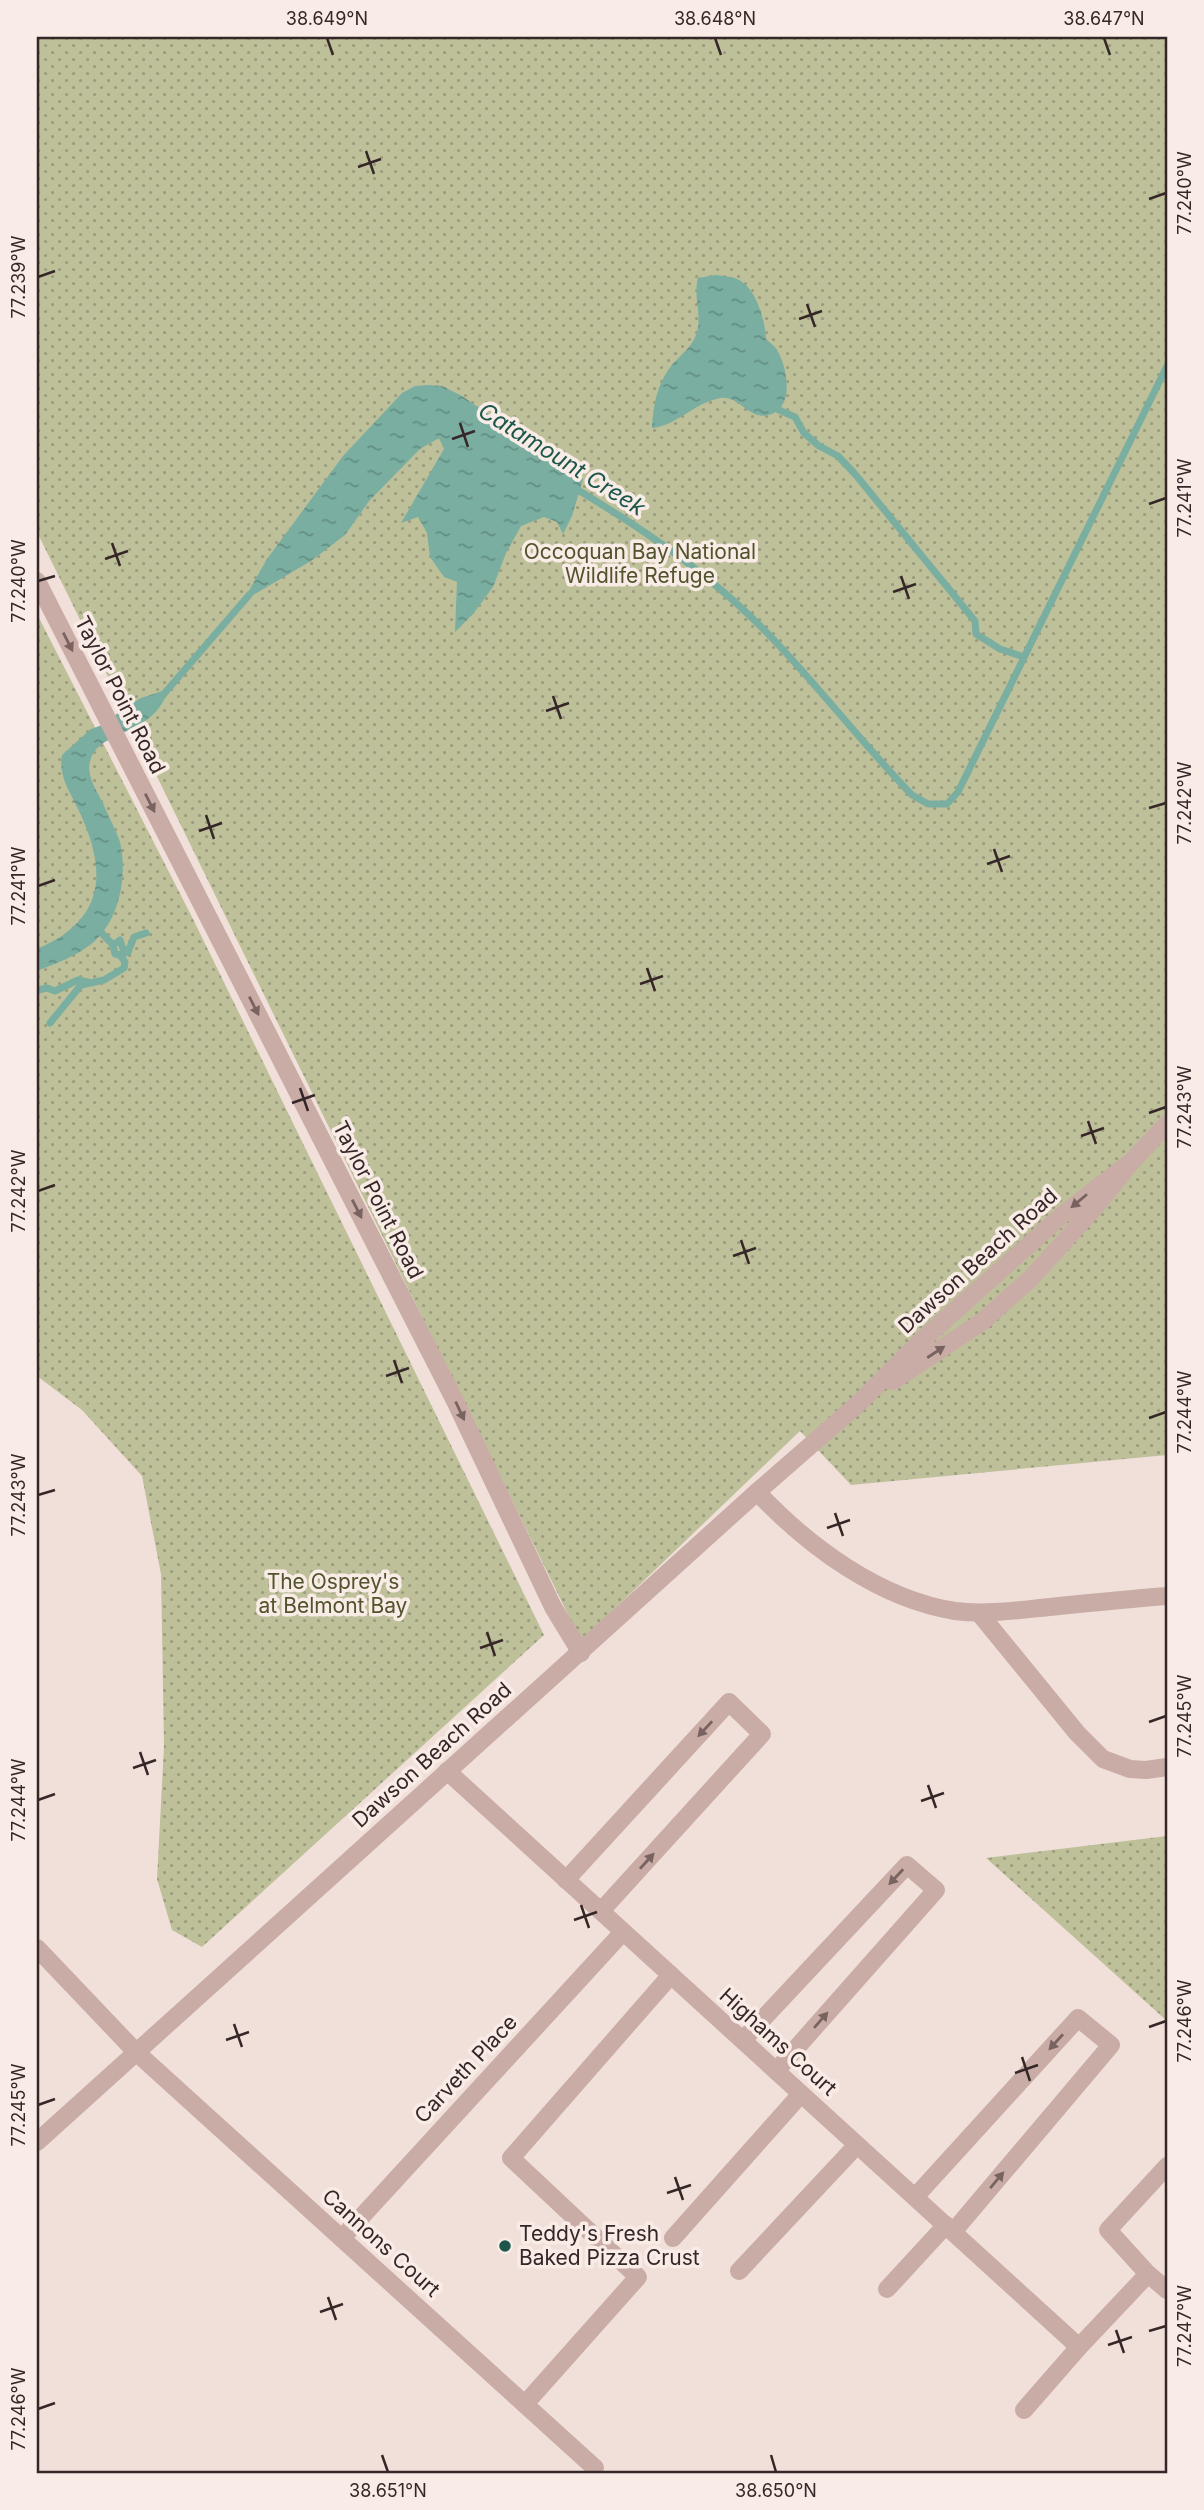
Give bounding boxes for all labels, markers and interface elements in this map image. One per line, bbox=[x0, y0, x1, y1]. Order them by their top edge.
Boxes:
text: 38.649°N bbox=[286, 8, 368, 29]
text: 38.648°N bbox=[674, 8, 756, 29]
text: 38.647°N bbox=[1063, 8, 1145, 29]
text: 77.240°W bbox=[1174, 151, 1195, 235]
text: 77.239°W bbox=[8, 235, 29, 318]
water label: Catamount Creek bbox=[473, 396, 651, 522]
text: 77.241°W bbox=[1174, 458, 1195, 537]
text: 77.240°W bbox=[8, 539, 29, 623]
park label: Occoquan Bay National Wildlife Refuge bbox=[524, 539, 756, 588]
street label: Taylor Point Road bbox=[70, 612, 171, 778]
one-way arrow bbox=[62, 632, 73, 652]
text: 77.242°W bbox=[1174, 761, 1195, 844]
one-way arrow bbox=[145, 793, 156, 813]
text: 77.241°W bbox=[8, 846, 29, 925]
one-way arrow bbox=[248, 996, 259, 1016]
text: 77.243°W bbox=[1174, 1065, 1195, 1148]
street label: Taylor Point Road bbox=[328, 1117, 429, 1283]
text: 77.242°W bbox=[8, 1149, 29, 1232]
street label: Dawson Beach Road bbox=[893, 1183, 1062, 1339]
one-way arrow bbox=[1070, 1193, 1087, 1208]
one-way arrow bbox=[351, 1199, 363, 1219]
one-way arrow bbox=[927, 1346, 946, 1359]
text: 77.244°W bbox=[1174, 1370, 1195, 1454]
one-way arrow bbox=[454, 1401, 466, 1421]
text: 77.243°W bbox=[8, 1453, 29, 1536]
park label: The Osprey's at Belmont Bay bbox=[259, 1569, 408, 1618]
text: 77.245°W bbox=[1174, 1674, 1195, 1757]
street label: Dawson Beach Road bbox=[347, 1677, 516, 1833]
one-way arrow bbox=[697, 1720, 713, 1737]
text: 77.244°W bbox=[8, 1758, 29, 1842]
one-way arrow bbox=[639, 1852, 655, 1870]
one-way arrow bbox=[888, 1868, 904, 1885]
text: 77.246°W bbox=[1174, 1979, 1195, 2063]
street label: Highams Court bbox=[715, 1983, 842, 2101]
street label: Carveth Place bbox=[409, 2009, 522, 2128]
one-way arrow bbox=[813, 2011, 829, 2028]
one-way arrow bbox=[1049, 2033, 1065, 2050]
text: 77.245°W bbox=[8, 2063, 29, 2146]
one-way arrow bbox=[990, 2172, 1005, 2190]
street label: Cannons Court bbox=[317, 2183, 445, 2302]
place label: Teddy's Fresh Baked Pizza Crust bbox=[519, 2221, 700, 2270]
marker: Teddy's Fresh Baked Pizza Crust bbox=[497, 2238, 513, 2254]
text: 77.247°W bbox=[1174, 2285, 1195, 2367]
text: 77.246°W bbox=[8, 2367, 29, 2451]
text: 38.651°N bbox=[349, 2480, 427, 2501]
text: 38.650°N bbox=[735, 2480, 817, 2501]

